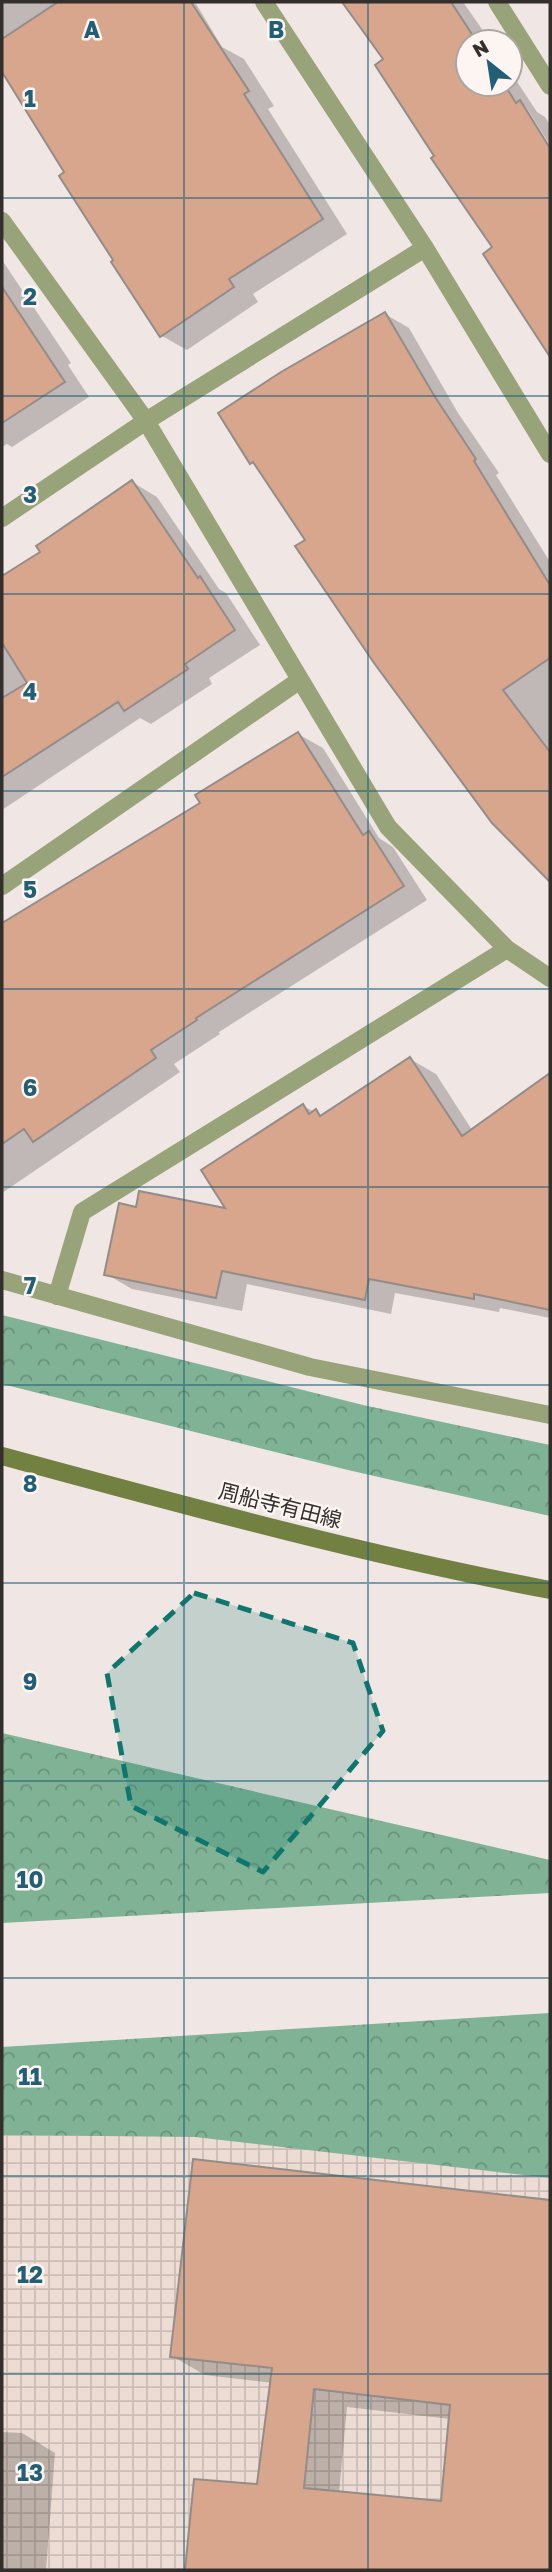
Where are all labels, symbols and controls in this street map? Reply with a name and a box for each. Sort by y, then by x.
text: A [84,15,101,43]
text: B [268,15,284,43]
north arrow [454,28,524,98]
text: N [468,34,492,61]
text: 1 [24,84,36,112]
text: 2 [23,282,37,310]
text: 3 [23,480,37,508]
text: 4 [23,677,37,705]
text: 5 [23,875,37,903]
text: 6 [23,1073,37,1101]
text: 7 [24,1271,36,1299]
text: 8 [23,1469,37,1497]
street label: 周船寺有田線 [216,1477,345,1533]
text: 9 [23,1667,37,1695]
text: 10 [17,1865,43,1893]
text: 11 [18,2062,42,2090]
text: 12 [17,2260,43,2288]
text: 13 [17,2458,43,2486]

